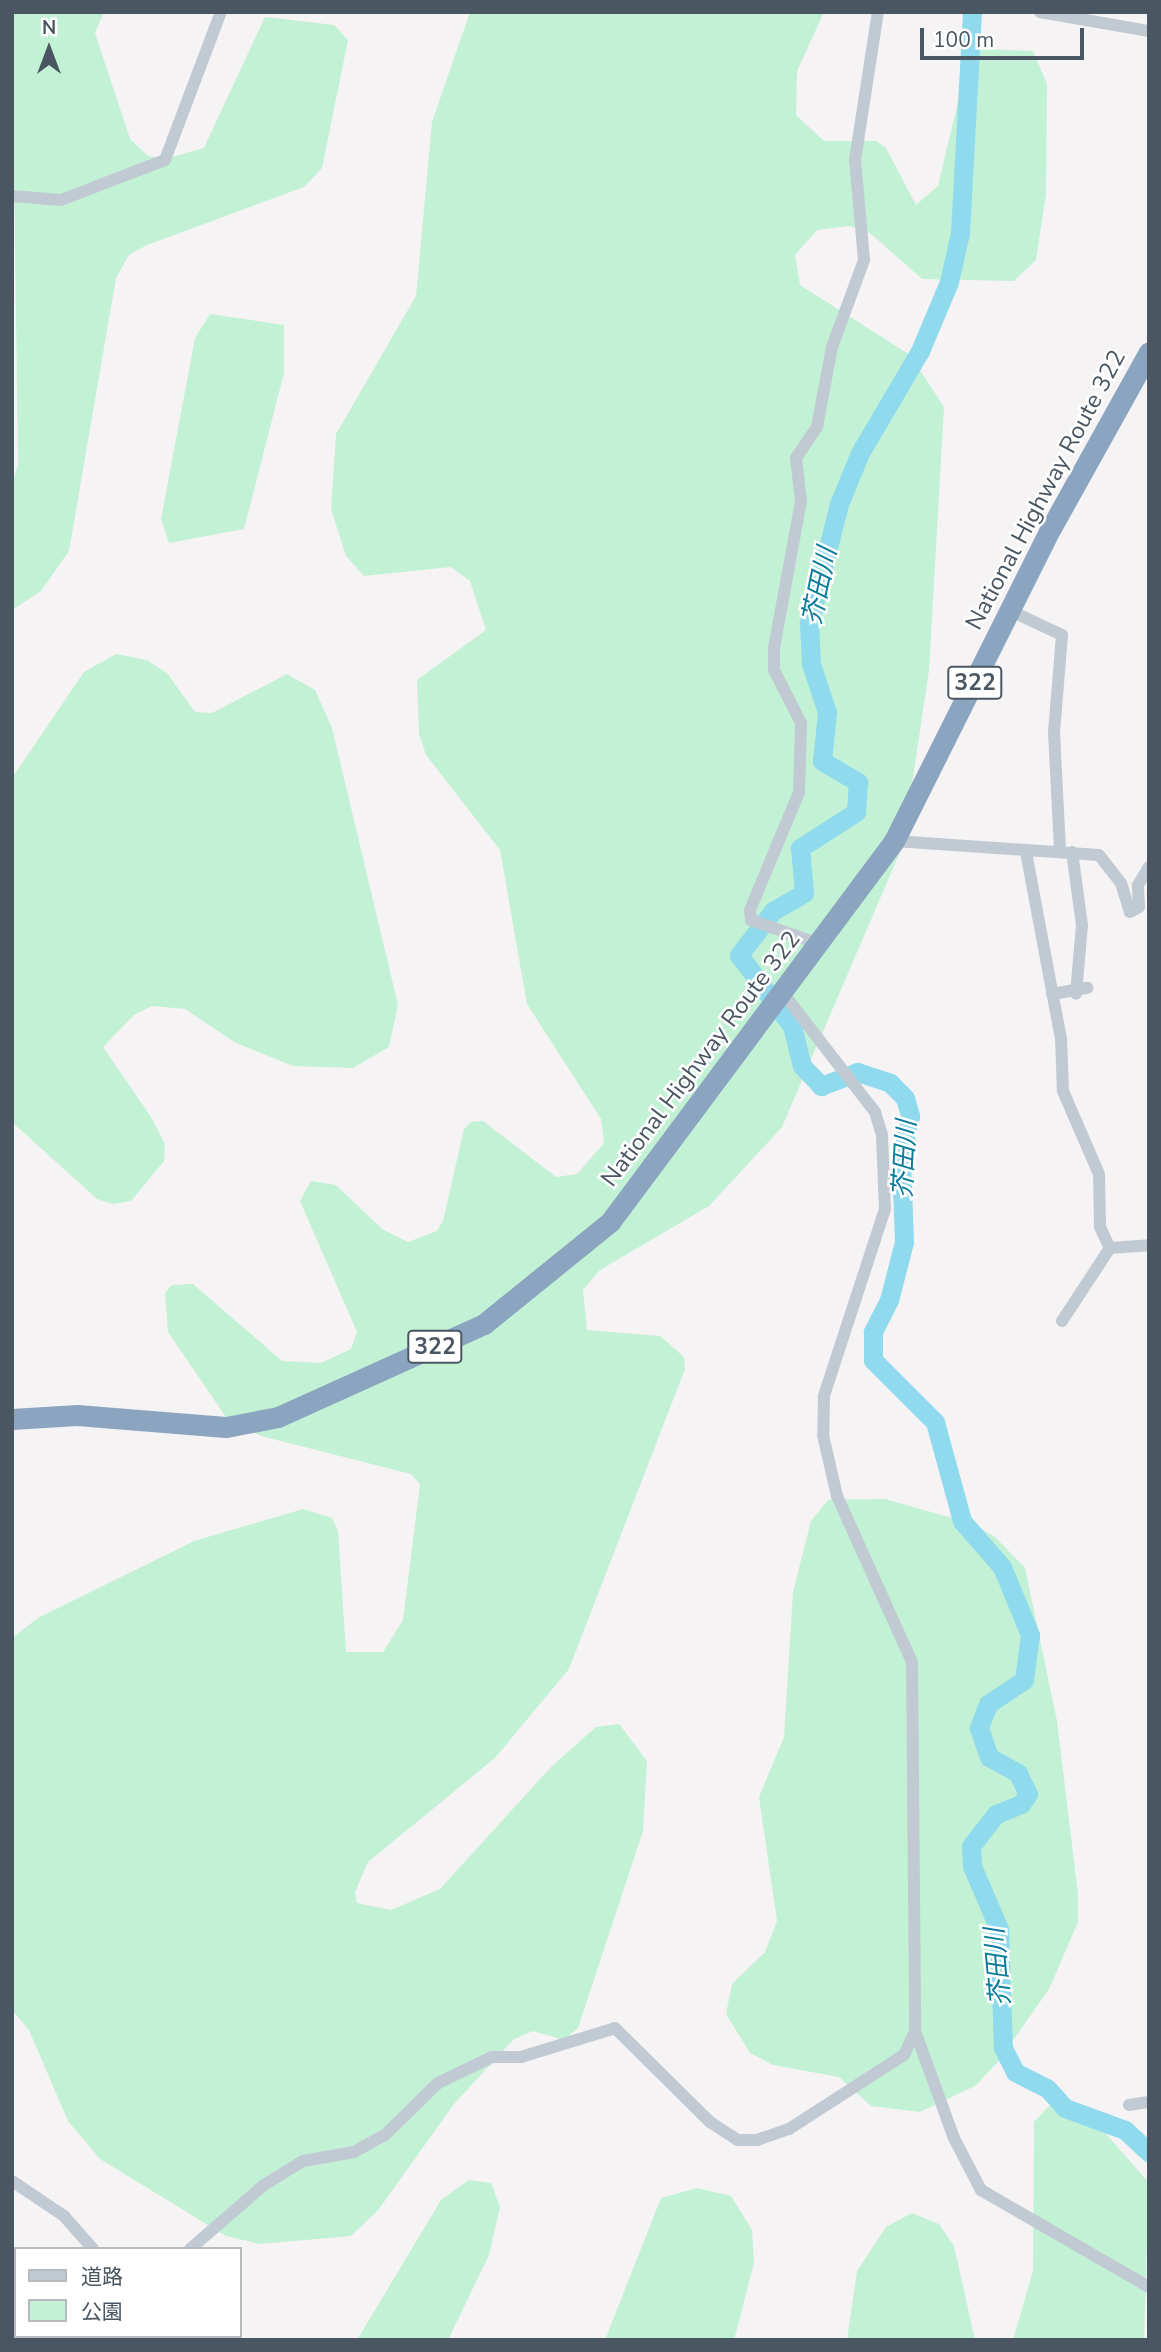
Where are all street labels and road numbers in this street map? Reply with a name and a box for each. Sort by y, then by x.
street label: National Highway Route 322 [960,345,1132,635]
road number: 322 [947,664,1003,702]
street label: National Highway Route 322 [595,925,807,1193]
road number: 322 [407,1328,463,1366]

